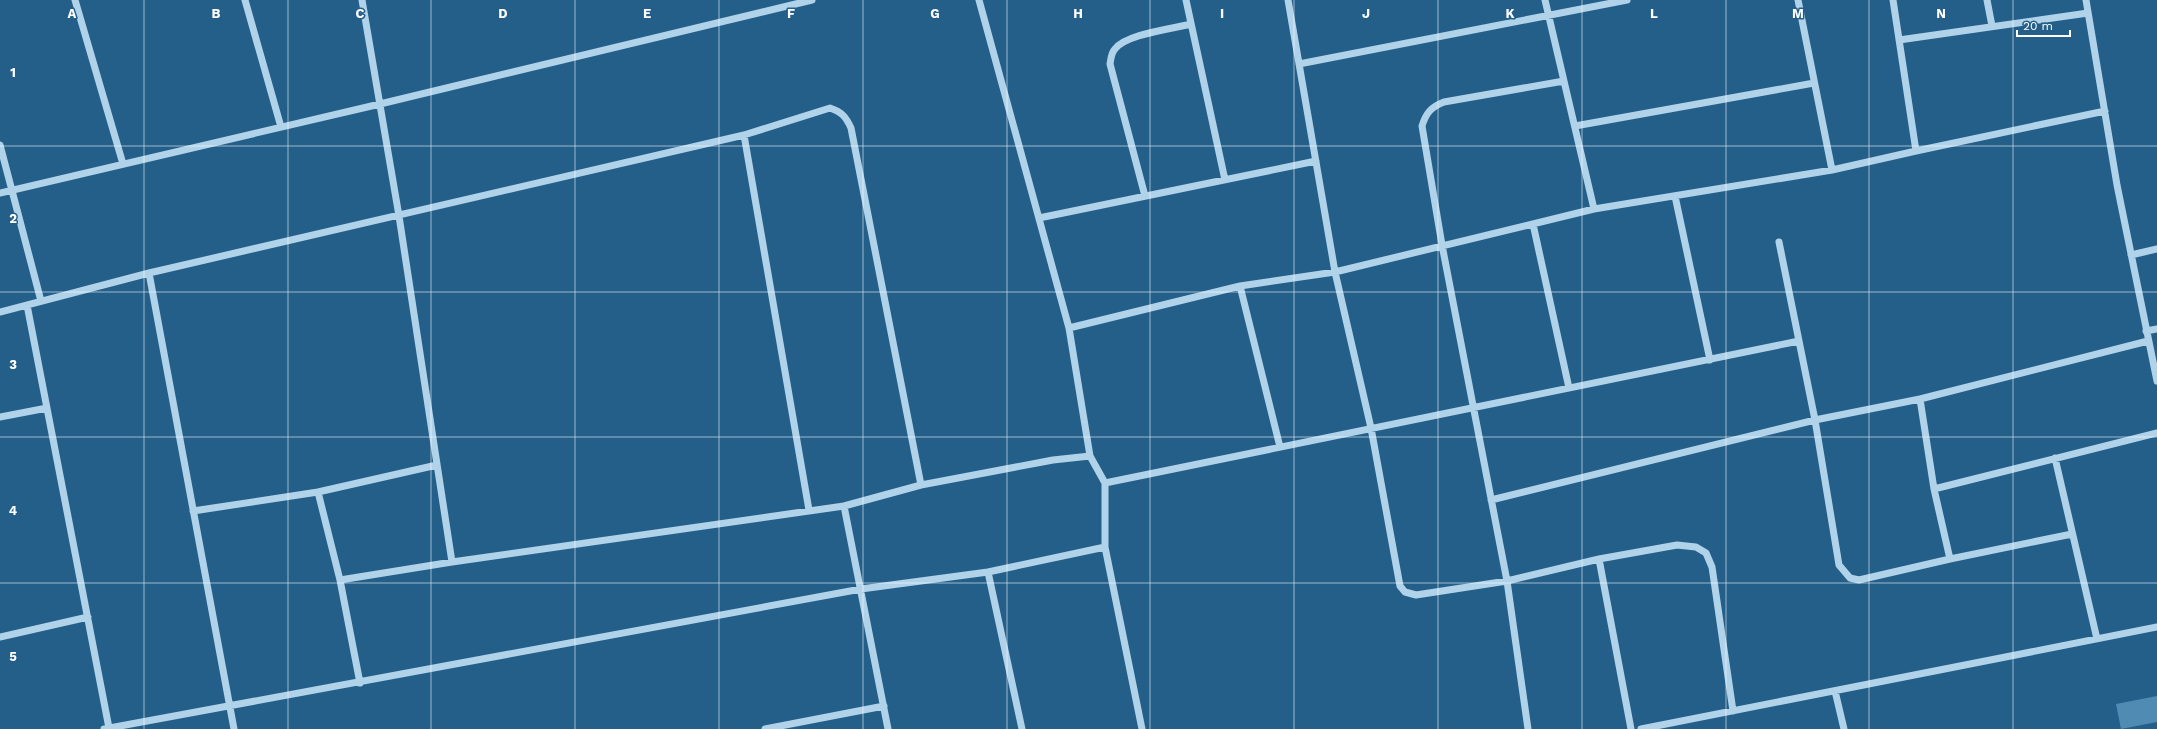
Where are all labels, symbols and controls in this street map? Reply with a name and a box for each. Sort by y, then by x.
text: A [68,6,77,21]
text: B [212,6,221,21]
text: C [356,6,365,21]
text: D [498,6,508,21]
text: E [643,6,651,21]
text: F [787,6,795,21]
text: G [930,6,940,21]
text: H [1073,6,1083,21]
text: I [1220,6,1224,21]
text: J [1362,6,1370,21]
text: K [1505,6,1515,21]
text: L [1650,6,1658,21]
text: M [1792,6,1804,21]
text: N [1936,6,1946,21]
scale bar [2017,12,2070,38]
text: 20 m [2023,19,2053,33]
text: 1 [10,65,16,80]
text: 2 [9,211,17,226]
text: 3 [9,357,17,372]
text: 4 [9,503,18,518]
text: 5 [9,649,17,664]

